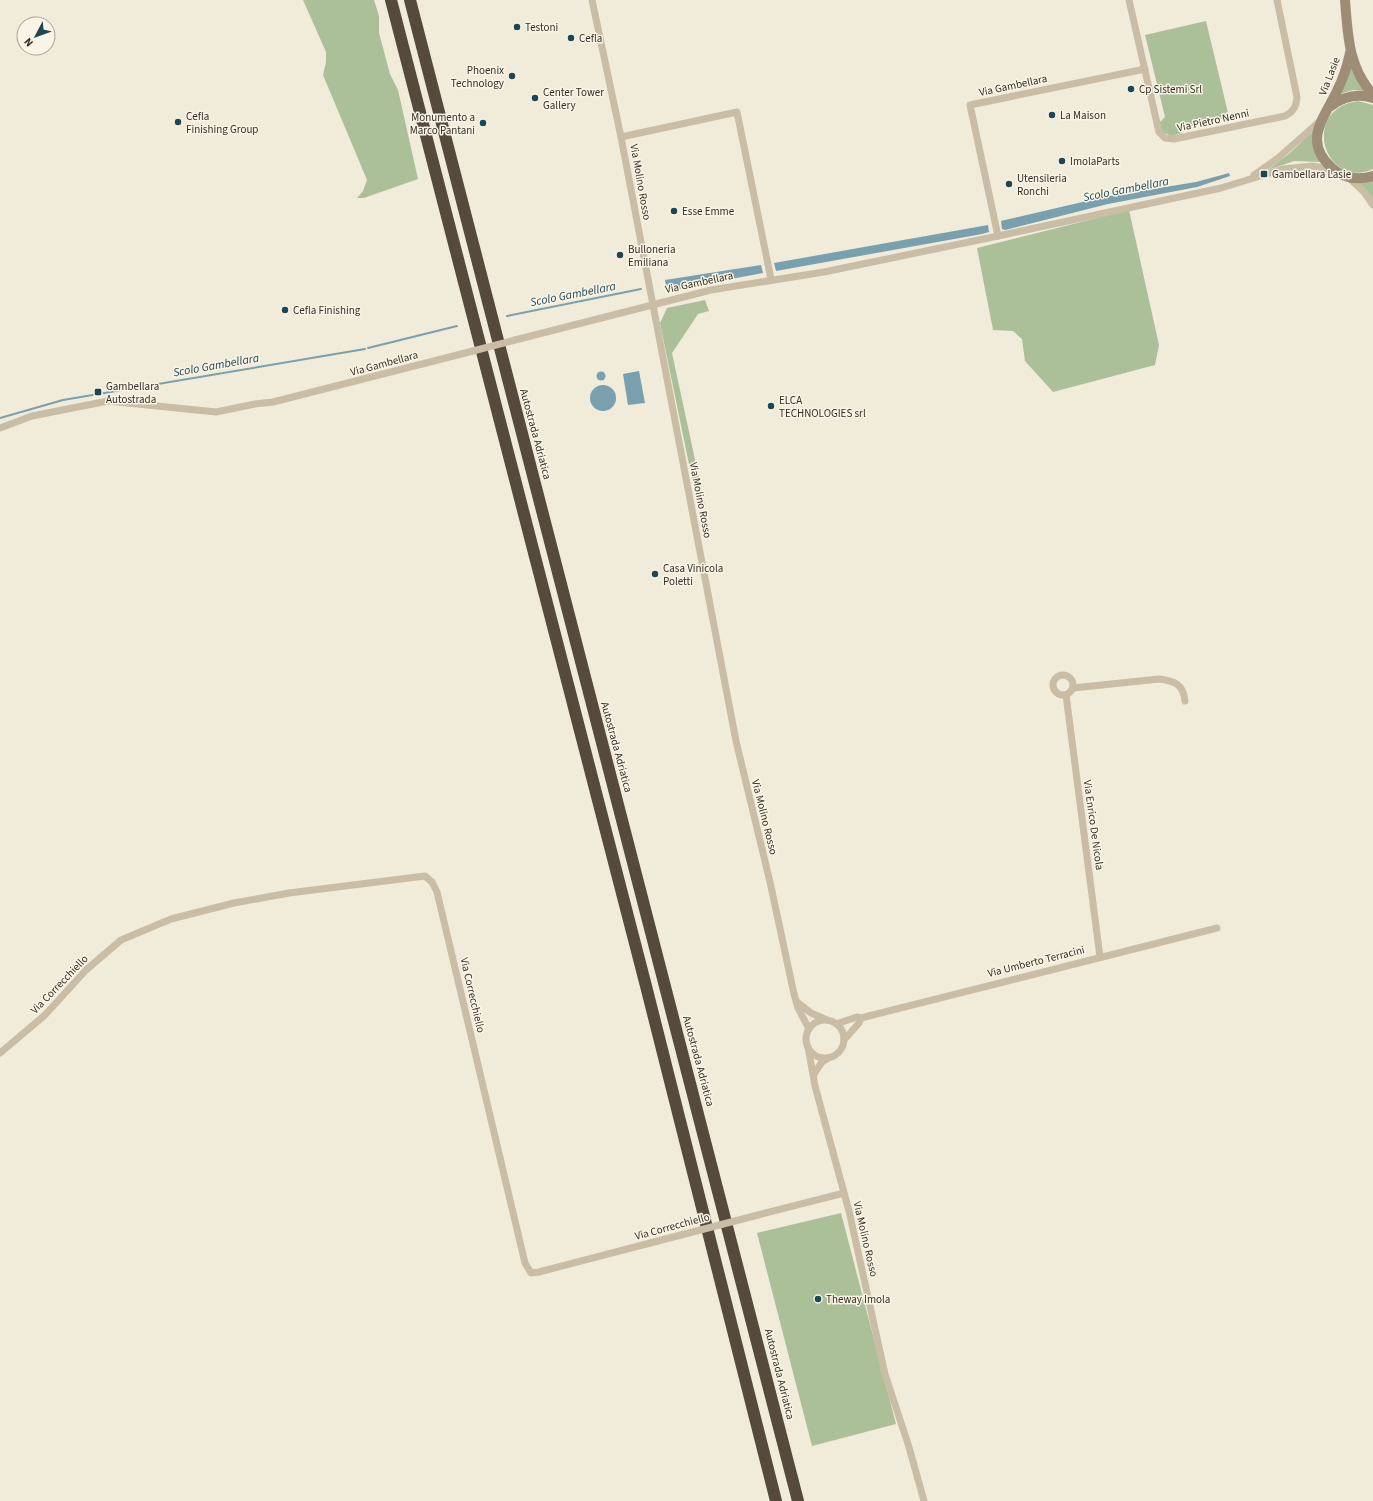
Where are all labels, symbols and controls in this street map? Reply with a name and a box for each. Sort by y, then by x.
north arrow [16,16,56,56]
place label: Testoni [525,20,558,35]
marker: Testoni [512,22,522,32]
place label: Cefla [579,31,602,46]
marker: Cefla [566,33,576,43]
text: N [21,35,37,50]
street label: Via Lasie [1315,54,1344,97]
place label: Phoenix Technology [451,63,504,91]
marker: Phoenix Technology [507,71,517,81]
street label: Via Gambellara [978,71,1049,100]
place label: Cp Sistemi Srl [1139,82,1202,97]
marker: Cp Sistemi Srl [1126,84,1136,94]
place label: Center Tower Gallery [543,85,604,113]
marker: Center Tower Gallery [530,93,540,103]
street label: Via Pietro Nenni [1176,106,1251,135]
place label: La Maison [1060,108,1106,123]
place label: Cefla Finishing Group [186,109,258,137]
place label: Monumento a Marco Pantani [410,110,475,138]
marker: La Maison [1047,110,1057,120]
marker: Cefla Finishing Group [173,117,183,127]
marker: Monumento a Marco Pantani [478,118,488,128]
street label: Via Molino Rosso [626,143,655,221]
place label: ImolaParts [1070,154,1120,169]
marker: ImolaParts [1057,156,1067,166]
place label: Gambellara Lasie [1272,167,1352,182]
marker: Gambellara Lasie [1259,169,1269,179]
place label: Utensileria Ronchi [1017,171,1067,199]
water label: Scolo Gambellara [1082,173,1171,206]
marker: Utensileria Ronchi [1004,179,1014,189]
place label: Esse Emme [682,204,735,219]
marker: Esse Emme [669,206,679,216]
place label: Bulloneria Emiliana [628,242,676,270]
marker: Bulloneria Emiliana [615,250,625,260]
street label: Via Gambellara [664,268,735,297]
water label: Scolo Gambellara [529,278,618,311]
place label: Cefla Finishing [293,303,361,318]
marker: Cefla Finishing [280,305,290,315]
street label: Via Gambellara [349,347,420,380]
water label: Scolo Gambellara [172,349,261,381]
place label: Gambellara Autostrada [106,379,159,407]
marker: Gambellara Autostrada [93,387,103,397]
street label: Autostrada Adriatica [516,387,555,481]
place label: ELCA TECHNOLOGIES srl [779,393,866,421]
marker: ELCA TECHNOLOGIES srl [766,401,776,411]
street label: Via Molino Rosso [686,461,715,539]
place label: Casa Vinicola Poletti [663,561,723,589]
marker: Casa Vinicola Poletti [650,569,660,579]
street label: Autostrada Adriatica [597,700,636,794]
street label: Via Molino Rosso [748,778,781,856]
street label: Via Enrico De Nicola [1080,779,1107,871]
street label: Via Umberto Terracini [986,942,1086,981]
street label: Via Correcchiello [27,951,91,1017]
street label: Via Correcchiello [457,956,488,1034]
street label: Autostrada Adriatica [679,1014,718,1108]
street label: Via Molino Rosso [850,1200,881,1278]
street label: Via Correcchiello [633,1209,711,1244]
place label: Theway Imola [826,1292,890,1307]
marker: Theway Imola [813,1294,823,1304]
street label: Autostrada Adriatica [761,1327,798,1421]

